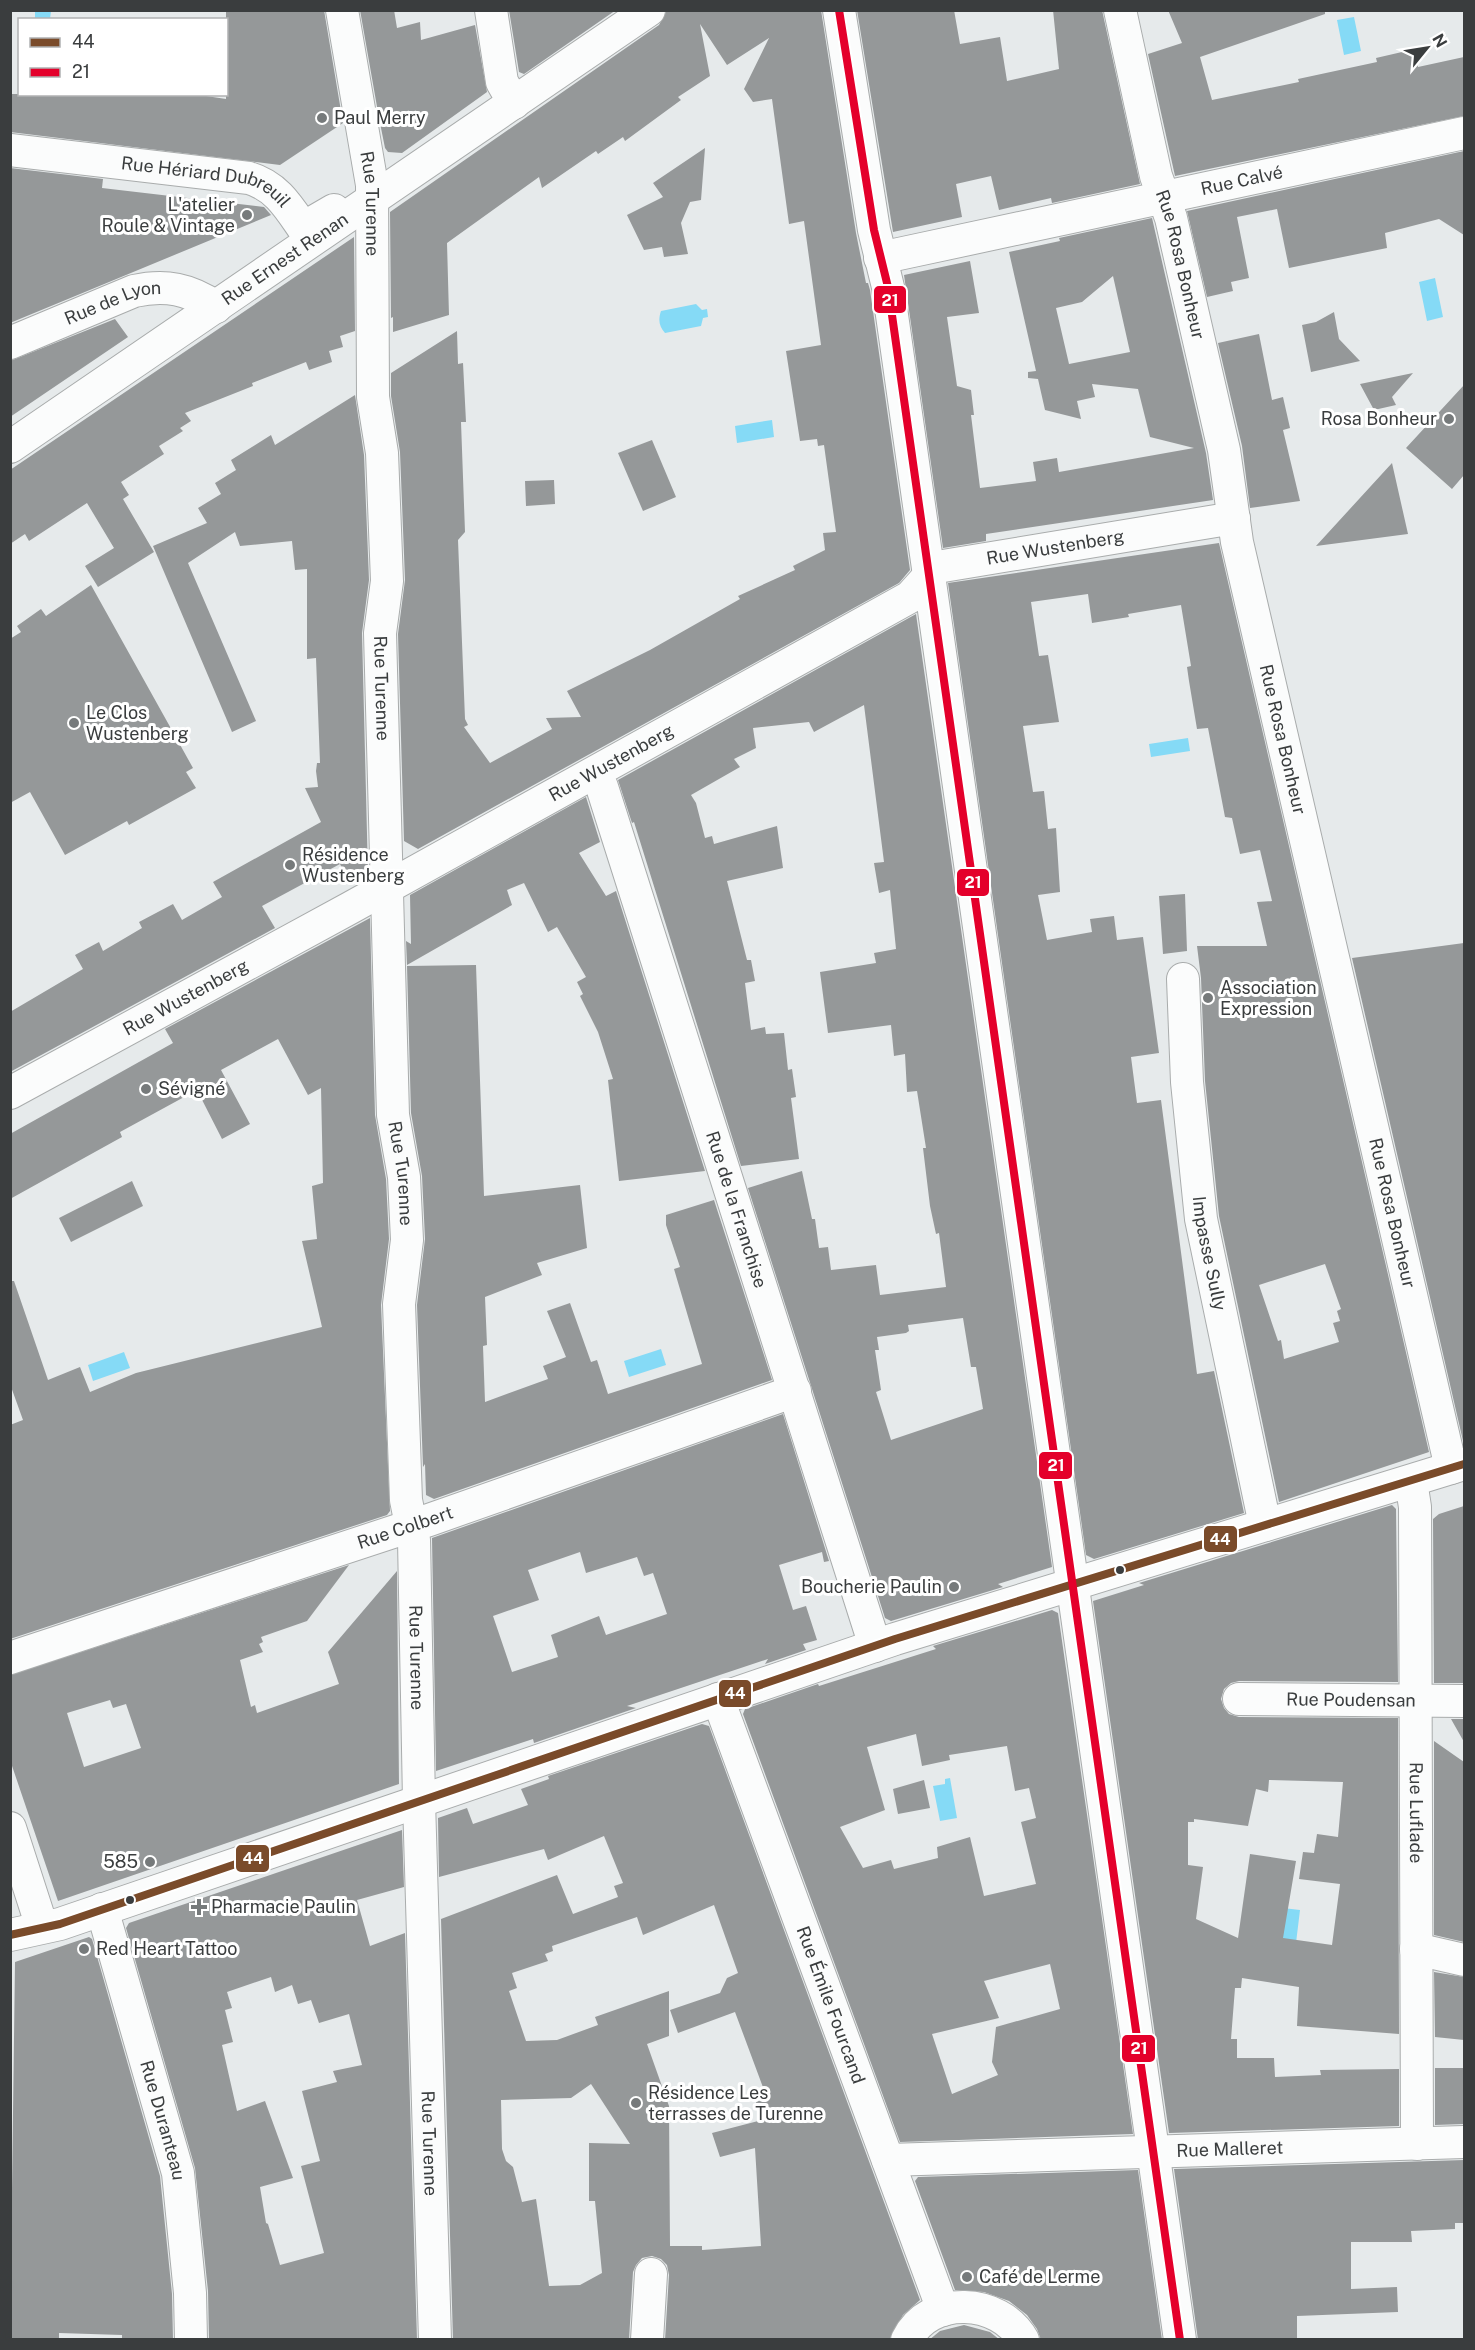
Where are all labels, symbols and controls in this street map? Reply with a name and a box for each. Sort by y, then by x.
legend [18,18,228,96]
north arrow [1397,18,1457,78]
text: 44 [72,31,95,52]
text: N [1428,31,1451,51]
text: 21 [72,61,90,82]
place label: Paul Merry [334,107,426,128]
marker: Paul Merry [315,111,329,125]
street label: Rue Turenne [356,149,383,256]
street label: Rue Hériard Dubreuil [120,152,295,211]
street label: Rue Calvé [1199,161,1285,199]
street label: Rue Rosa Bonheur [1152,187,1209,341]
place label: L'atelier Roule & Vintage [102,194,235,236]
street label: Rue Ernest Renan [217,208,352,309]
marker: L'atelier Roule & Vintage [240,208,254,222]
street label: Rue de Lyon [61,277,162,329]
line badge: 21 [873,285,907,314]
text: 21 [881,291,899,310]
place label: Rosa Bonheur [1321,408,1437,429]
marker: Rosa Bonheur [1442,412,1456,426]
street label: Rue Wustenberg [985,525,1126,569]
street label: Rue Turenne [370,635,394,741]
street label: Rue Rosa Bonheur [1256,662,1311,816]
place label: Le Clos Wustenberg [86,702,189,744]
marker: Le Clos Wustenberg [67,716,81,730]
street label: Rue Wustenberg [545,719,677,805]
place label: Résidence Wustenberg [302,844,405,886]
marker: Résidence Wustenberg [283,858,297,872]
line badge: 21 [956,868,990,897]
text: 21 [964,873,982,892]
street label: Rue Wustenberg [119,954,252,1039]
place label: Association Expression [1220,977,1317,1019]
marker: Association Expression [1201,991,1215,1005]
place label: Sévigné [158,1078,225,1099]
marker: Sévigné [139,1082,153,1096]
street label: Rue Turenne [384,1119,417,1226]
street label: Rue de la Franchise [702,1128,771,1290]
street label: Rue Rosa Bonheur [1365,1136,1420,1290]
street label: Impasse Sully [1189,1195,1231,1313]
line badge: 21 [1038,1451,1073,1480]
text: 21 [1047,1456,1065,1475]
street label: Rue Colbert [354,1501,456,1553]
line badge: 44 [1203,1525,1238,1553]
text: 44 [1210,1530,1231,1549]
unlabelled marker [1114,1564,1126,1576]
place label: Boucherie Paulin [801,1576,942,1597]
marker: Boucherie Paulin [947,1580,961,1594]
street label: Rue Turenne [405,1605,428,1710]
line badge: 44 [718,1679,752,1708]
text: 44 [725,1684,746,1703]
street label: Rue Poudensan [1286,1688,1416,1711]
street label: Rue Luflade [1406,1762,1427,1863]
line badge: 44 [235,1844,270,1873]
text: 44 [243,1849,264,1868]
place label: 585 [103,1851,138,1872]
marker: 585 [143,1855,157,1869]
unlabelled marker [124,1894,136,1906]
place label: Pharmacie Paulin [211,1896,356,1917]
marker: Pharmacie Paulin [192,1900,206,1914]
street label: Rue Émile Fourcand [793,1923,870,2086]
place label: Red Heart Tattoo [96,1938,237,1959]
marker: Red Heart Tattoo [77,1942,91,1956]
line badge: 21 [1121,2034,1156,2063]
text: 21 [1130,2039,1148,2058]
street label: Rue Duranteau [136,2058,190,2181]
place label: Résidence Les terrasses de Turenne [648,2082,824,2124]
street label: Rue Turenne [418,2090,442,2196]
marker: Résidence Les terrasses de Turenne [629,2096,643,2110]
street label: Rue Malleret [1176,2137,1284,2161]
place label: Café de Lerme [979,2266,1100,2287]
marker: Café de Lerme [960,2270,974,2284]

